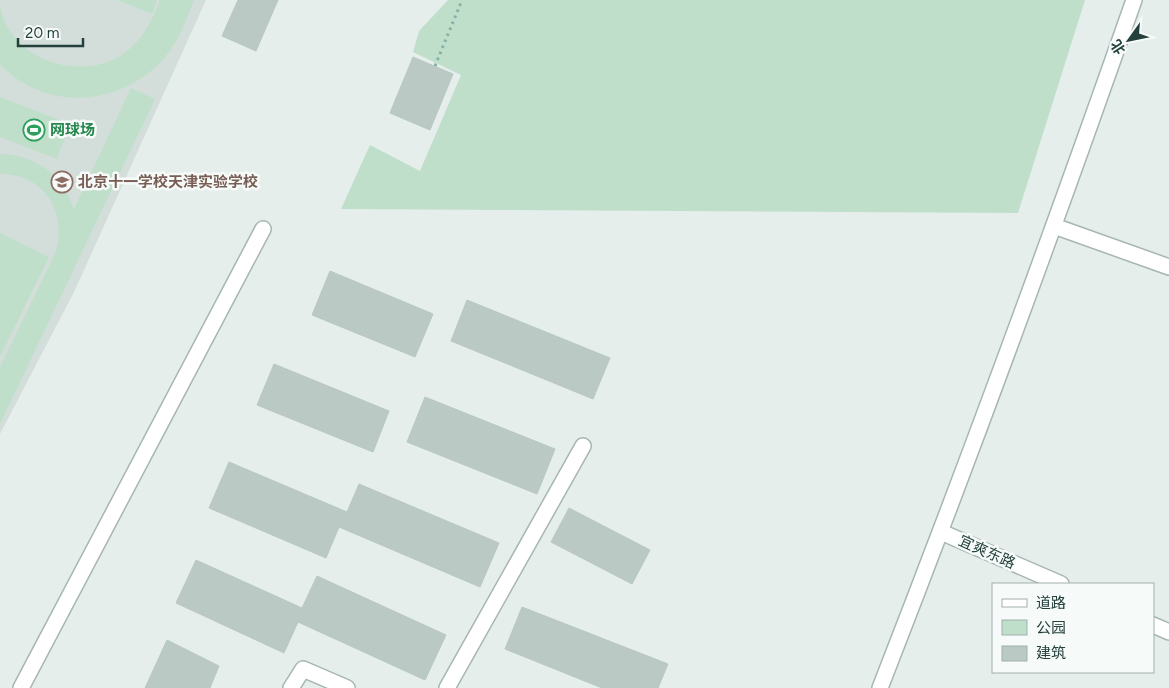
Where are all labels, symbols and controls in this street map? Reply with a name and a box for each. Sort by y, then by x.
scale bar [18,15,82,47]
north arrow [1104,15,1154,65]
text: 20 m [25,24,59,42]
text: 北 [1108,36,1129,57]
sports icon: 网球场 [22,118,46,142]
place label: 网球场 [50,121,95,139]
school or university icon: 北京十一学校天津实验学校 [50,170,74,194]
place label: 北京十一学校天津实验学校 [78,173,258,191]
street label: 宜爽东路 [956,532,1018,572]
legend [992,583,1154,673]
text: 道路 [1036,594,1066,612]
text: 公园 [1036,619,1066,637]
text: 建筑 [1036,644,1066,662]

